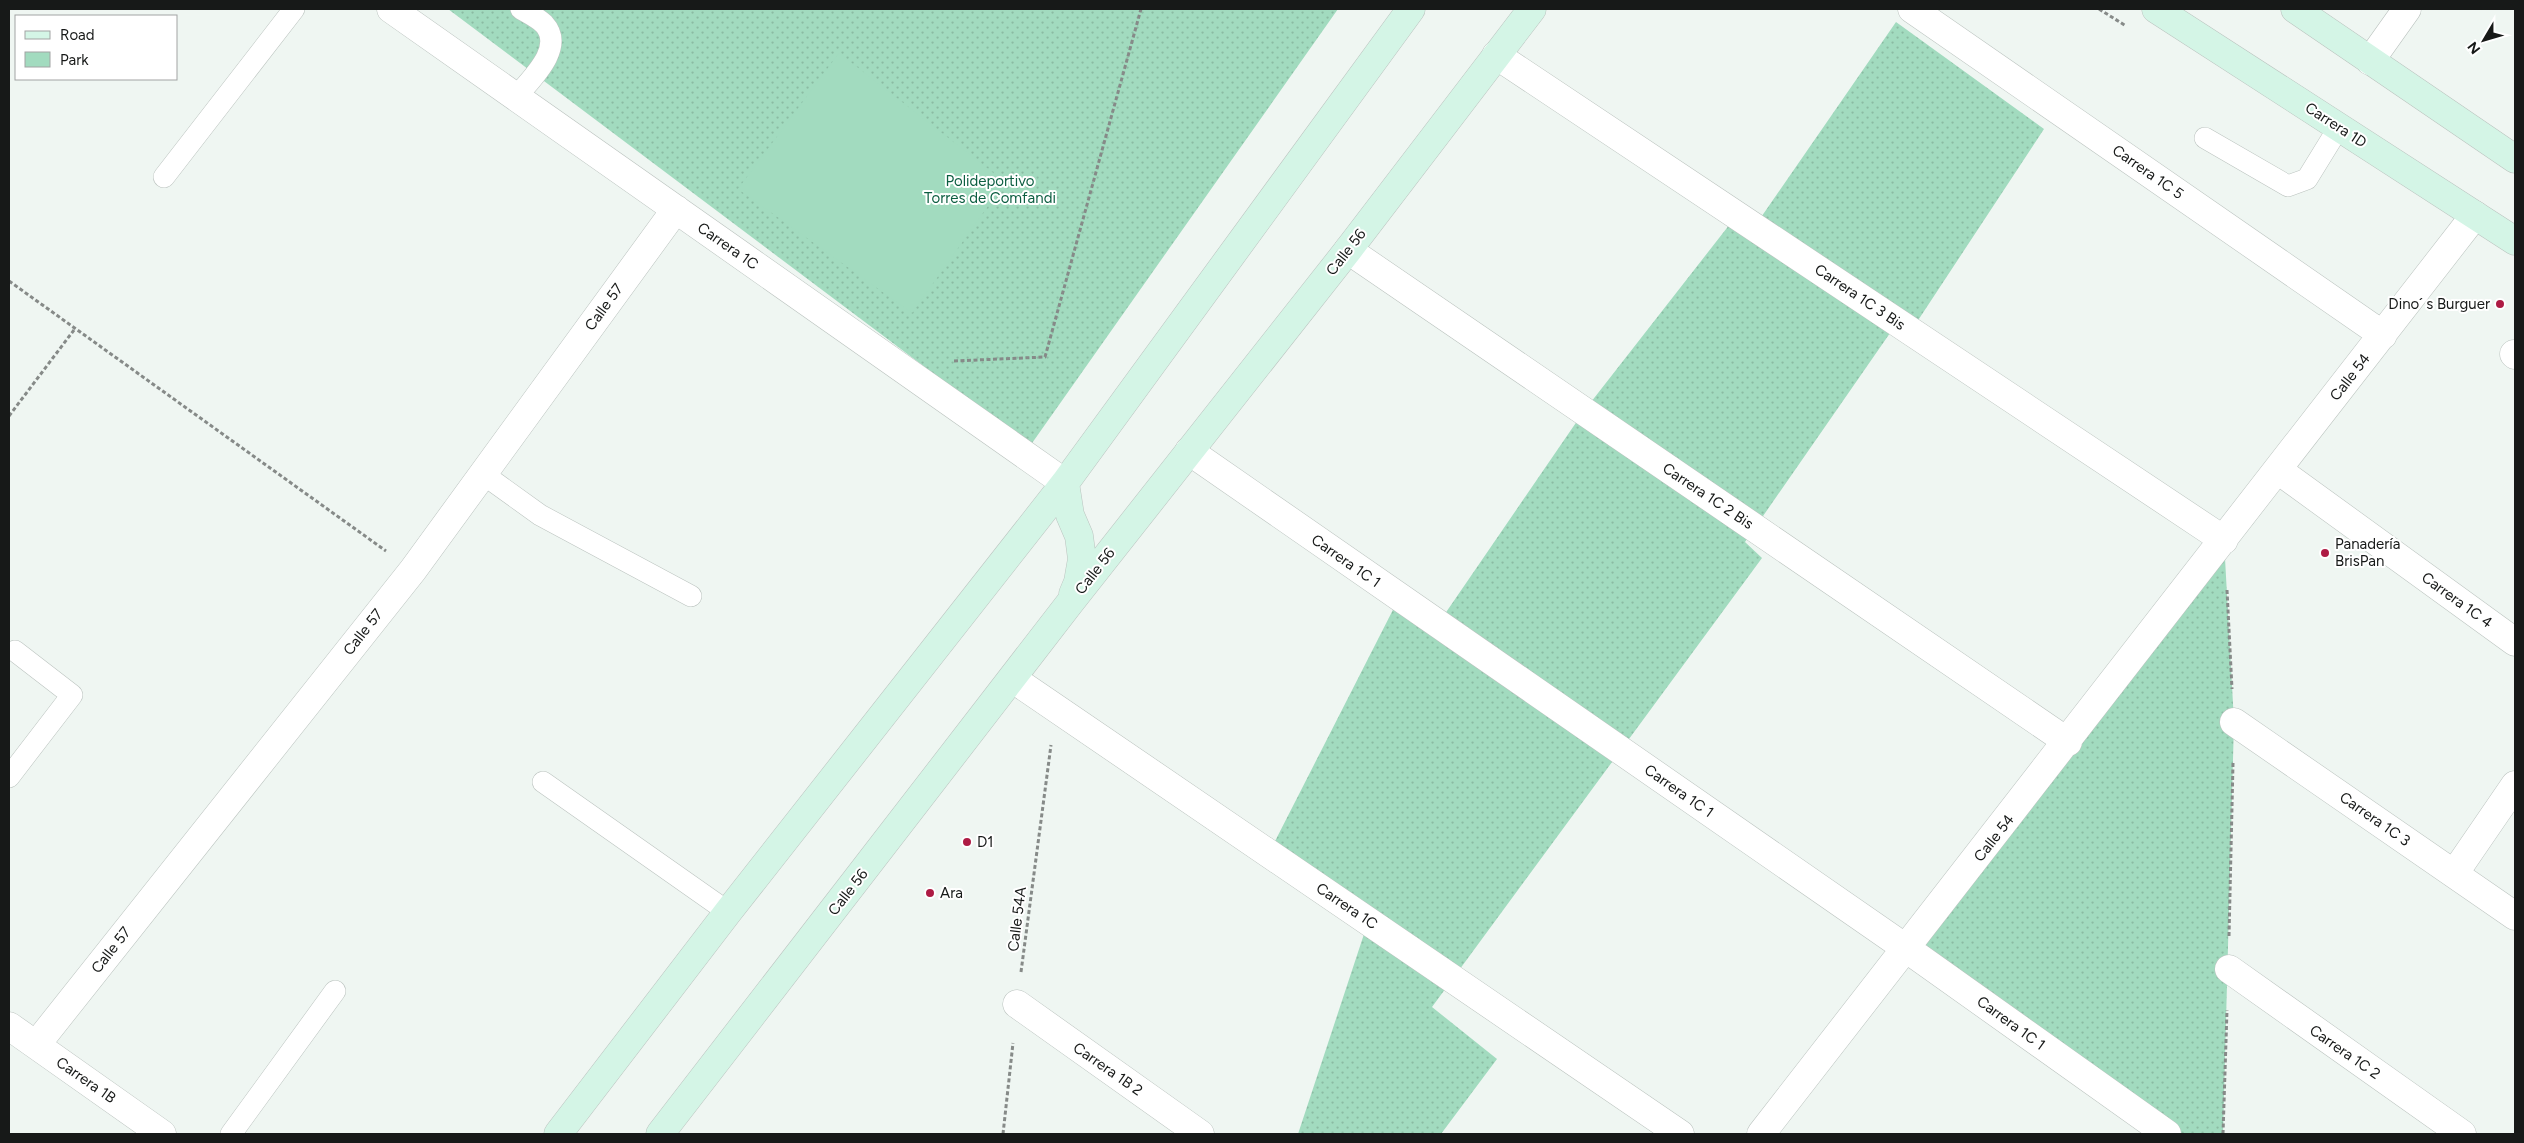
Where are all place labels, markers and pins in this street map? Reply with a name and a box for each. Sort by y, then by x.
place label: Dino´ s Burguer [2388,295,2490,313]
marker: Dino´ s Burguer [2494,298,2506,310]
place label: Panadería BrisPan [2335,535,2400,570]
marker: Panadería BrisPan [2319,547,2331,559]
place label: D1 [977,833,994,851]
marker: D1 [961,836,973,848]
place label: Ara [940,884,963,902]
marker: Ara [924,887,936,899]

